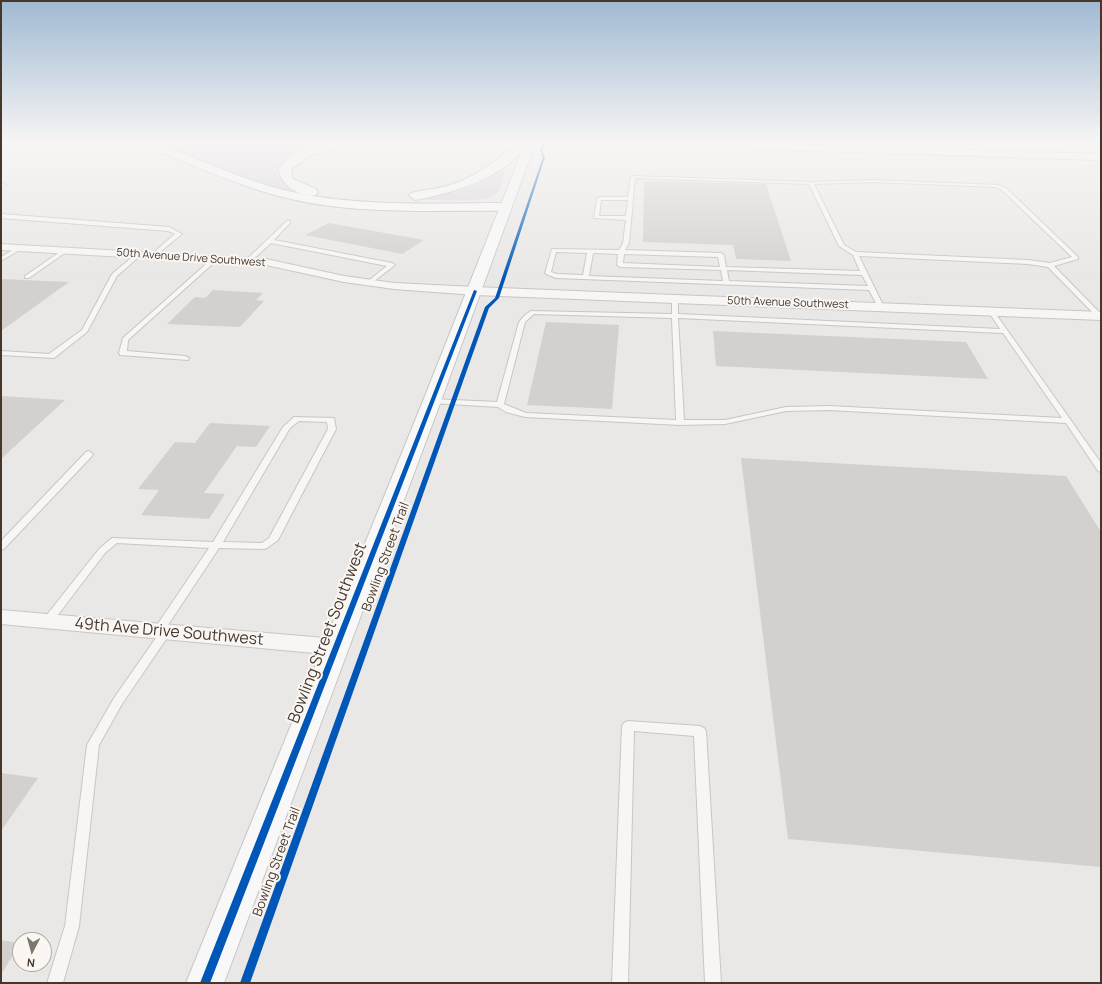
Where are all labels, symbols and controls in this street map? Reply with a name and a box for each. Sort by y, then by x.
street label: 50th Avenue Drive Southwest [116,246,266,270]
street label: 50th Avenue Southwest [727,294,849,312]
street label: Bowling Street Trail [359,500,413,614]
street label: Bowling Street Southwest [285,540,371,726]
street label: 49th Ave Drive Southwest [74,614,264,650]
street label: Bowling Street Trail [250,805,304,919]
north arrow [12,932,52,972]
text: N [26,956,36,971]

